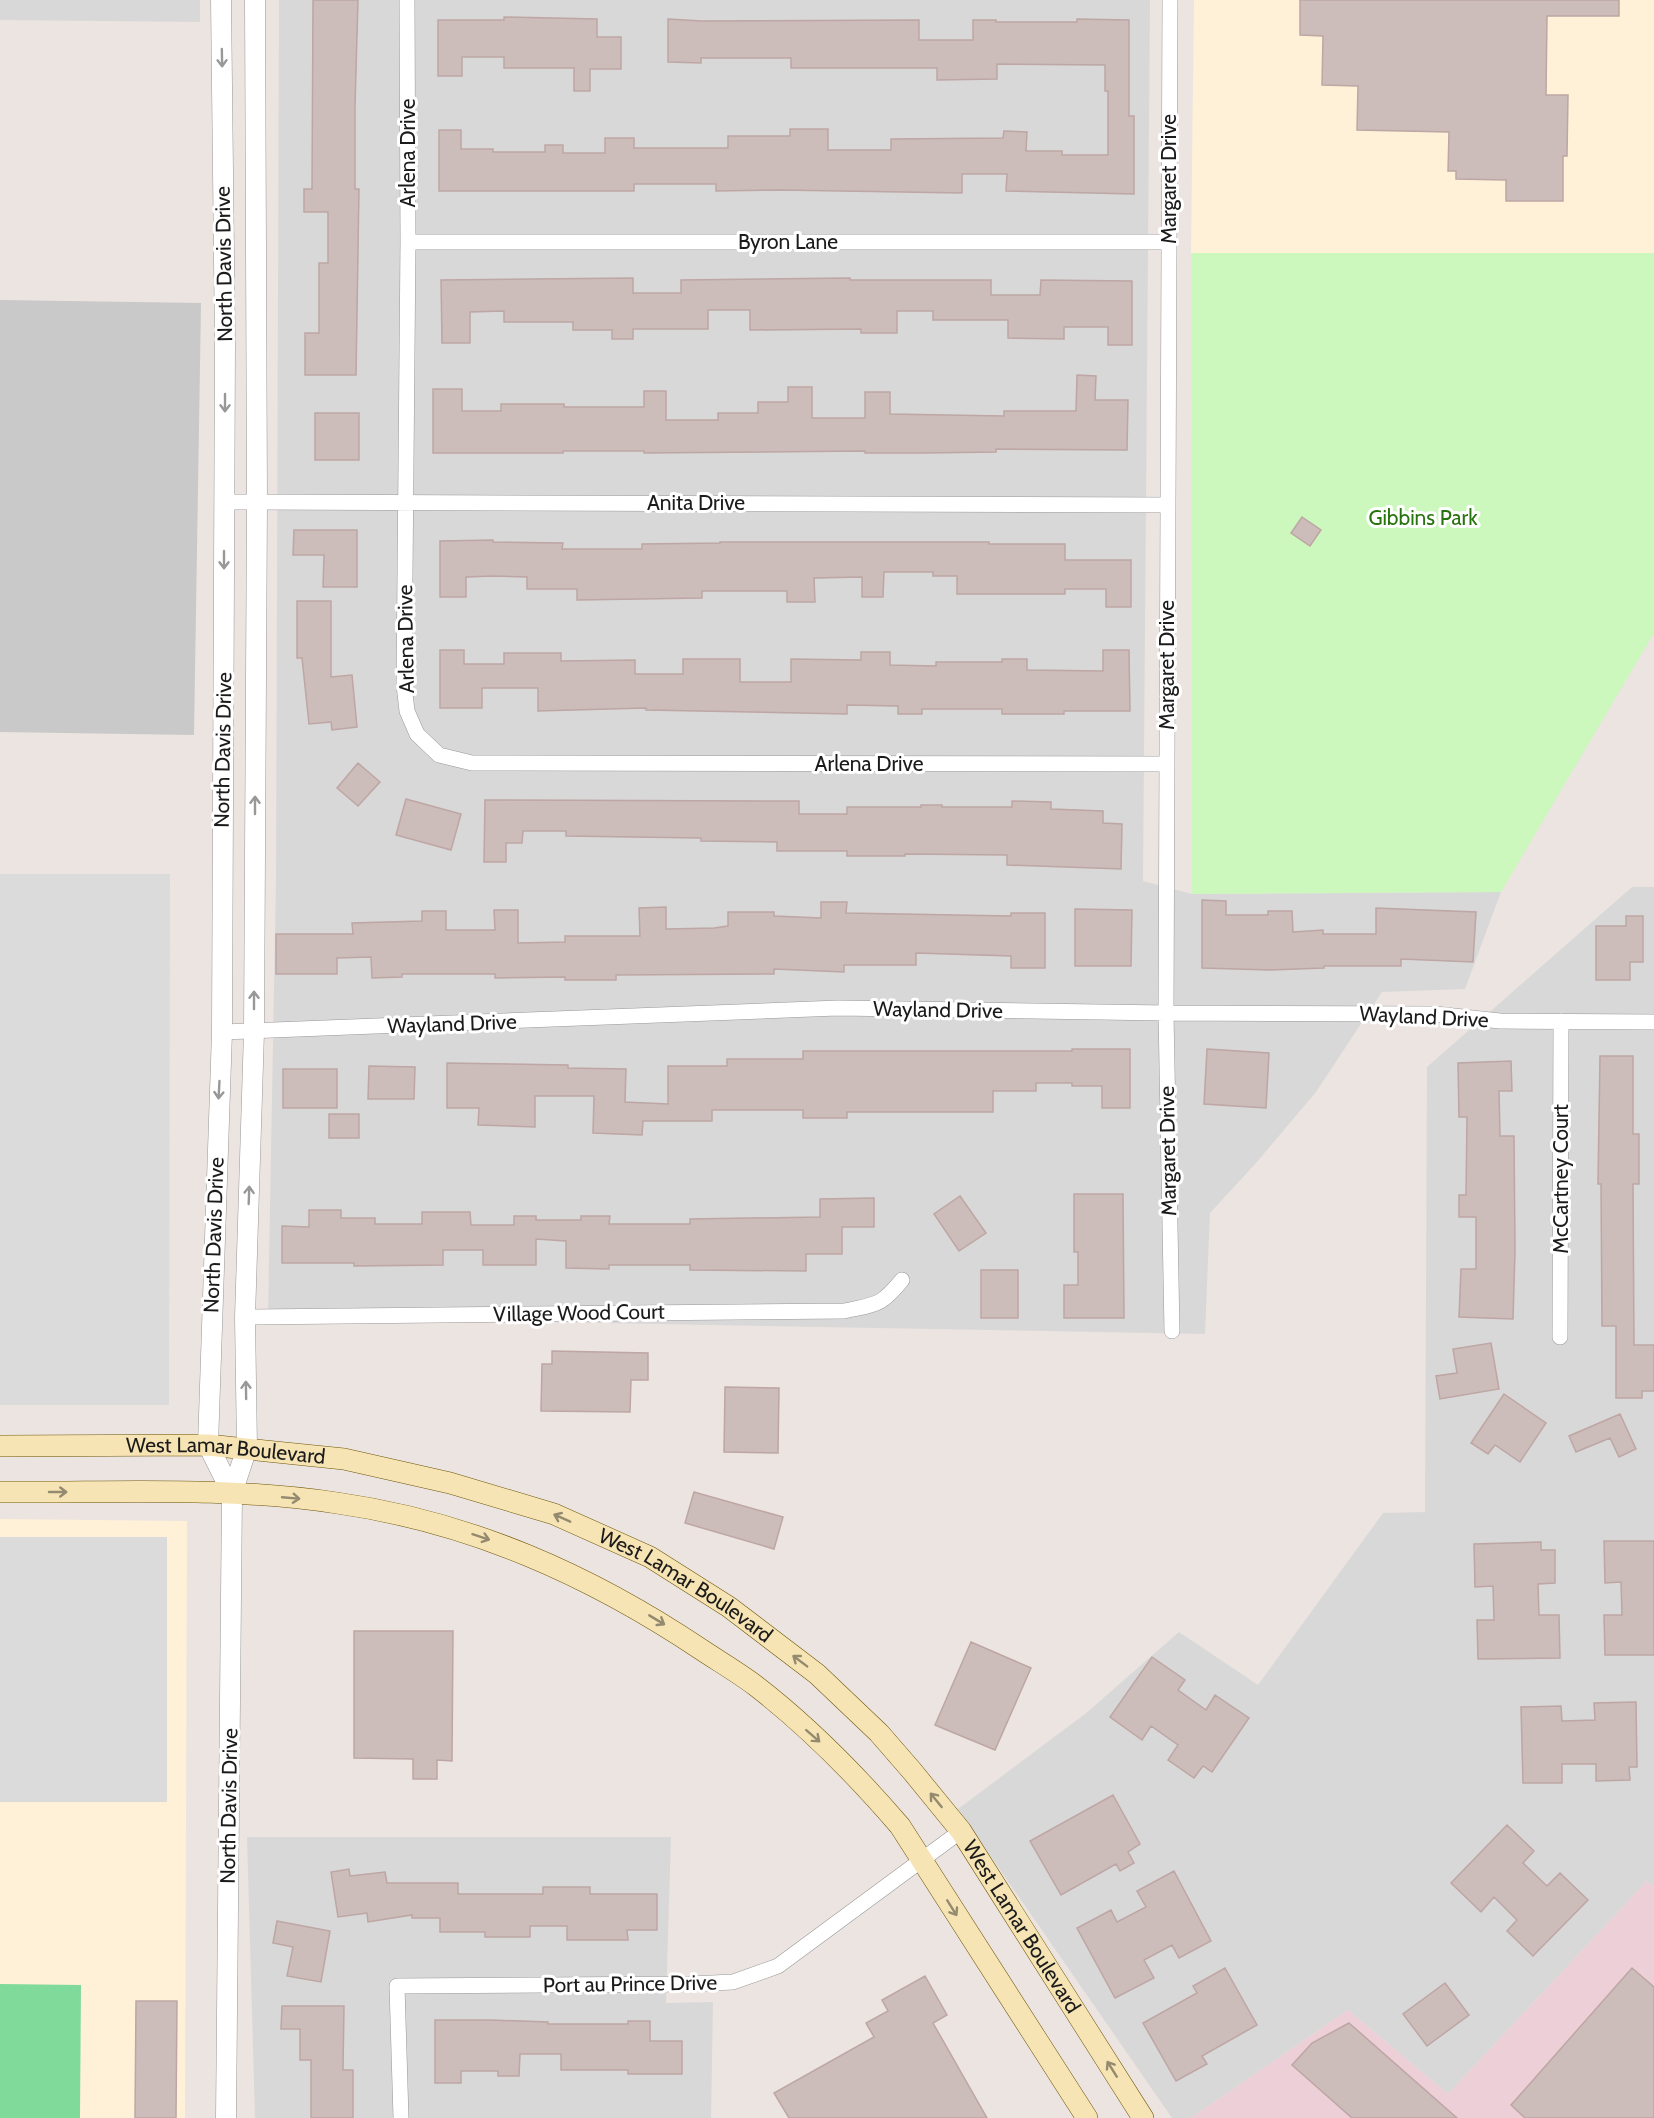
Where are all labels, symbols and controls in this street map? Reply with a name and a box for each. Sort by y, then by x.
one-way arrow [216,48,228,68]
street label: Arlena Drive [395,98,420,207]
street label: Margaret Drive [1156,114,1181,244]
street label: North Davis Drive [210,186,237,342]
street label: Byron Lane [738,229,838,254]
one-way arrow [219,392,231,412]
street label: Anita Drive [647,490,745,515]
park label: Gibbins Park [1368,505,1478,530]
one-way arrow [218,550,230,570]
street label: Arlena Drive [392,584,419,694]
street label: Margaret Drive [1154,600,1179,730]
street label: North Davis Drive [209,672,236,828]
street label: Arlena Drive [815,751,924,776]
one-way arrow [249,795,261,815]
one-way arrow [248,990,260,1010]
street label: Wayland Drive [873,996,1003,1023]
street label: Wayland Drive [1359,1001,1490,1032]
street label: Wayland Drive [387,1009,517,1038]
one-way arrow [213,1080,225,1100]
street label: Margaret Drive [1154,1086,1181,1216]
street label: McCartney Court [1548,1104,1573,1254]
street label: North Davis Drive [198,1156,229,1313]
one-way arrow [243,1185,254,1205]
street label: Village Wood Court [493,1299,665,1326]
one-way arrow [240,1380,252,1400]
street label: West Lamar Boulevard [126,1432,327,1469]
one-way arrow [48,1486,68,1498]
one-way arrow [280,1493,300,1504]
one-way arrow [554,1512,572,1523]
street label: West Lamar Boulevard [595,1523,778,1648]
one-way arrow [471,1532,490,1543]
one-way arrow [648,1615,665,1627]
one-way arrow [793,1655,809,1667]
street label: North Davis Drive [215,1728,242,1884]
one-way arrow [805,1729,820,1743]
one-way arrow [930,1792,943,1808]
street label: West Lamar Boulevard [958,1835,1086,2018]
one-way arrow [947,1899,959,1916]
street label: Port au Prince Drive [543,1969,718,1998]
one-way arrow [1106,2061,1118,2077]

